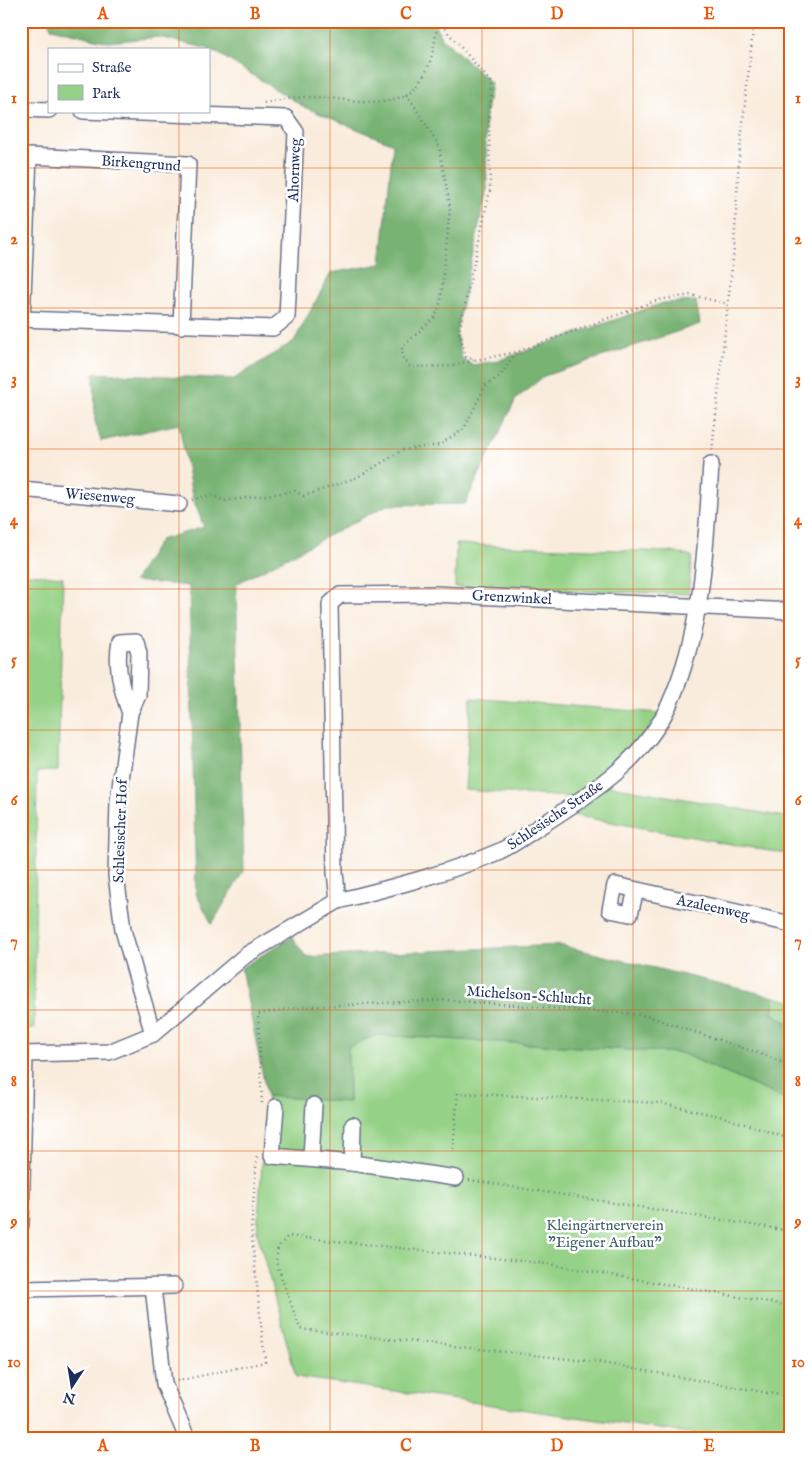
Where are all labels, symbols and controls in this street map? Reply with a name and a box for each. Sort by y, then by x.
text: A [97,5,110,25]
text: B [250,5,261,25]
text: C [400,5,412,25]
text: D [551,5,564,25]
text: E [703,5,715,25]
legend [48,48,210,112]
text: Straße [92,58,132,77]
text: Park [92,84,122,103]
text: 1 [11,89,17,109]
text: 1 [795,89,801,109]
street label: Ahornweg [284,137,305,203]
street label: Birkengrund [101,151,182,176]
text: 2 [10,230,18,250]
text: 2 [794,230,802,250]
text: 3 [11,370,17,390]
text: 3 [795,370,801,390]
street label: Wiesenweg [64,484,136,509]
text: 4 [10,511,19,531]
text: 4 [794,511,803,531]
street label: Grenzwinkel [472,586,553,609]
text: 5 [11,651,17,671]
text: 5 [795,651,801,671]
street label: Schlesischer Hof [109,776,132,883]
street label: Schlesische Straße [504,776,607,854]
text: 6 [11,791,19,811]
text: 6 [795,791,803,811]
street label: Azaleenweg [674,890,752,925]
text: 7 [10,932,18,952]
text: 7 [794,932,802,952]
street label: Michelson-Schlucht [466,982,592,1009]
text: 8 [11,1072,17,1092]
text: 8 [795,1072,801,1092]
text: 9 [10,1213,18,1233]
text: 9 [794,1213,802,1233]
park label: Kleingärtnerverein "Eigener Aufbau" [546,1216,664,1252]
text: 10 [7,1353,21,1373]
text: 10 [791,1353,805,1373]
north arrow [48,1362,98,1412]
text: N [62,1388,78,1408]
text: A [97,1437,110,1457]
text: B [250,1437,261,1457]
text: C [400,1437,412,1457]
text: D [551,1437,564,1457]
text: E [703,1437,715,1457]

